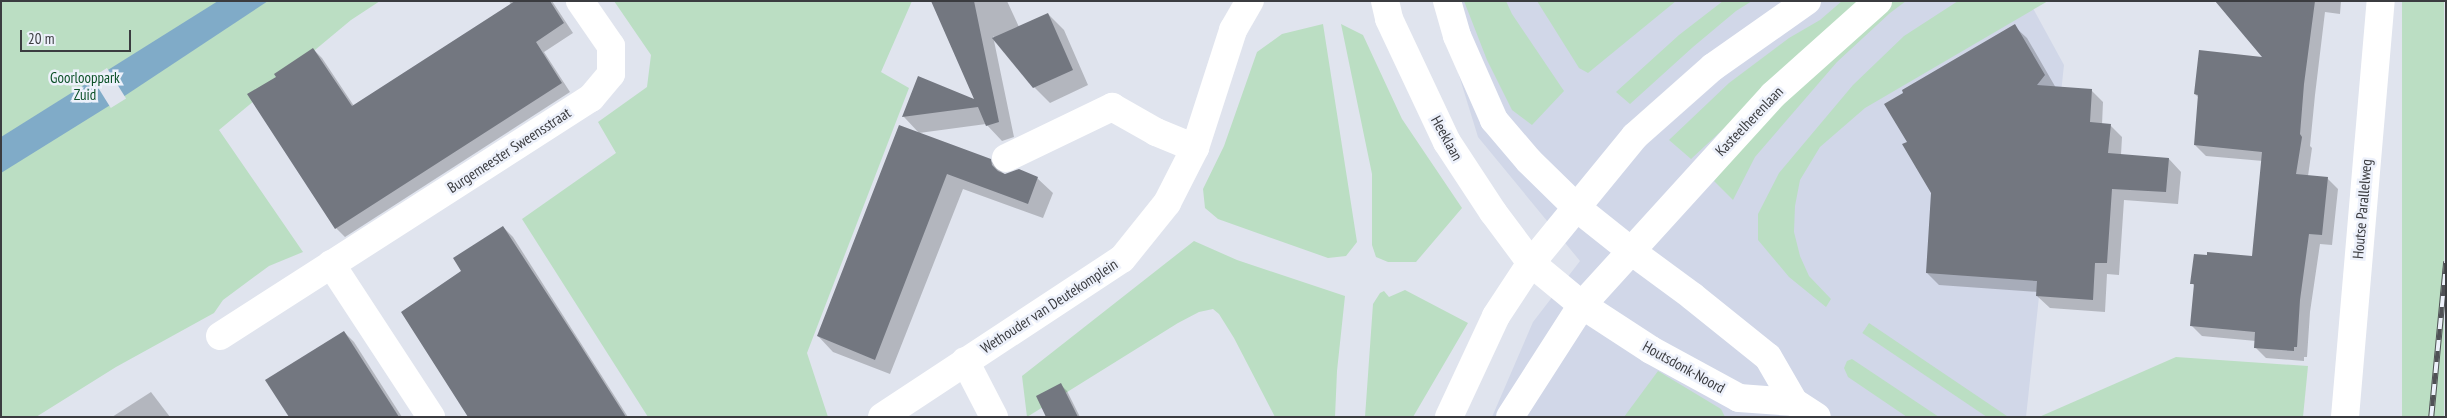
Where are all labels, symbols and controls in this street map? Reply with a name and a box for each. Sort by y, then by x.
scale bar [22,20,134,52]
text: 20 m [28,29,54,48]
park label: Goorlooppark Zuid [50,68,120,103]
street label: Kasteelherenlaan [1711,82,1787,160]
street label: Burgemeester Sweensstraat [444,103,574,197]
street label: Heeklaan [1427,113,1467,163]
street label: Houtse Parallelweg [2349,158,2375,260]
street label: Wethouder van Deutekomplein [977,255,1121,357]
street label: Houtsdonk-Noord [1640,337,1728,397]

